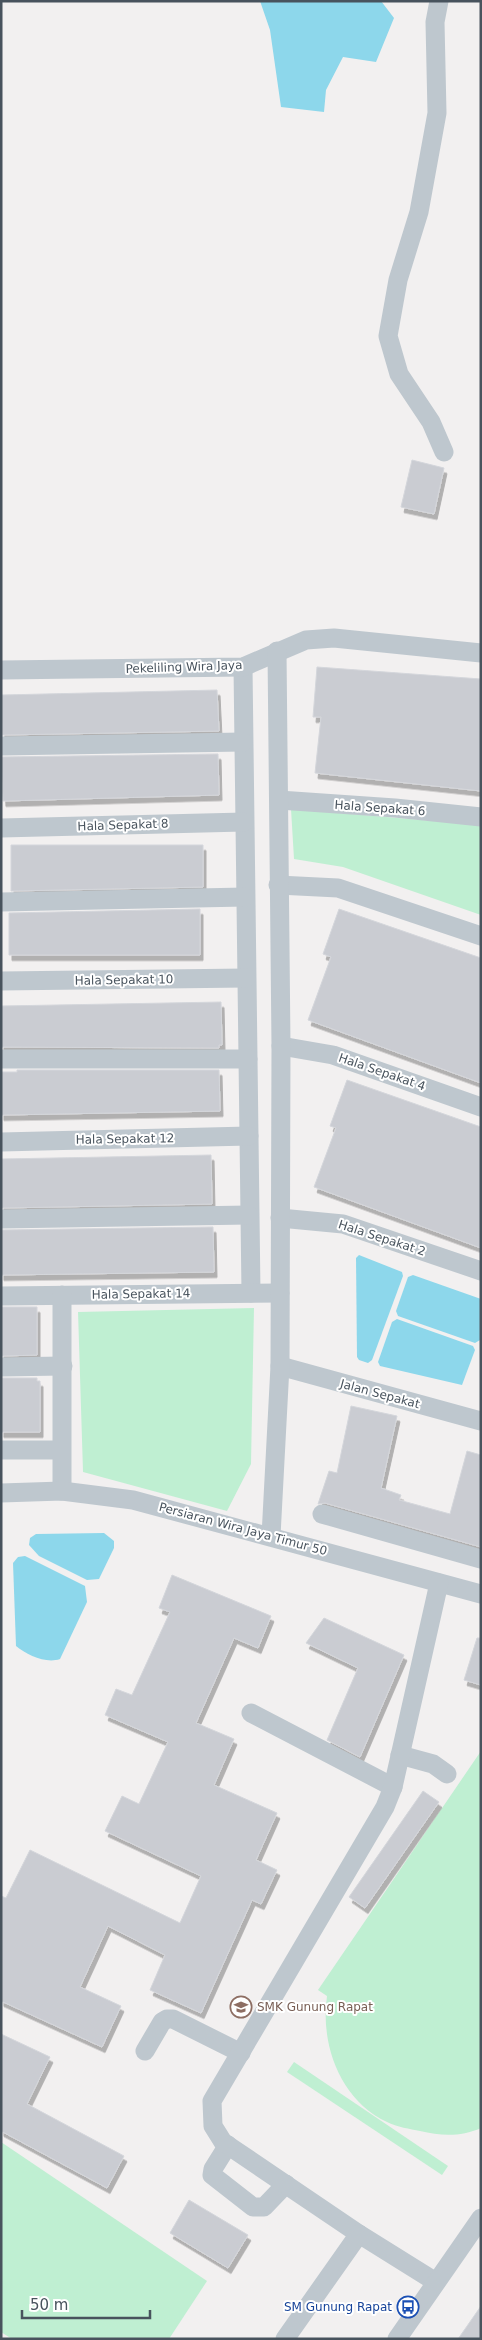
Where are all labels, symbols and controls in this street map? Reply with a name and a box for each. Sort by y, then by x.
street label: Pekeliling Wira Jaya [125,658,243,676]
street label: Hala Sepakat 6 [334,798,426,818]
street label: Hala Sepakat 8 [77,816,169,834]
street label: Hala Sepakat 10 [75,972,173,988]
street label: Hala Sepakat 4 [337,1051,427,1093]
street label: Hala Sepakat 12 [76,1131,174,1147]
street label: Hala Sepakat 2 [337,1217,427,1259]
street label: Hala Sepakat 14 [92,1286,190,1302]
street label: Jalan Sepakat [338,1376,422,1411]
street label: Persiaran Wira Jaya Timur 50 [157,1500,329,1558]
school or university icon: SMK Gunung Rapat [229,1995,253,2019]
place label: SMK Gunung Rapat [257,2000,373,2014]
scale bar [22,2288,150,2320]
bus stop icon: SM Gunung Rapat [396,2295,420,2319]
text: 50 m [30,2296,68,2314]
place label: SM Gunung Rapat [284,2300,392,2314]

